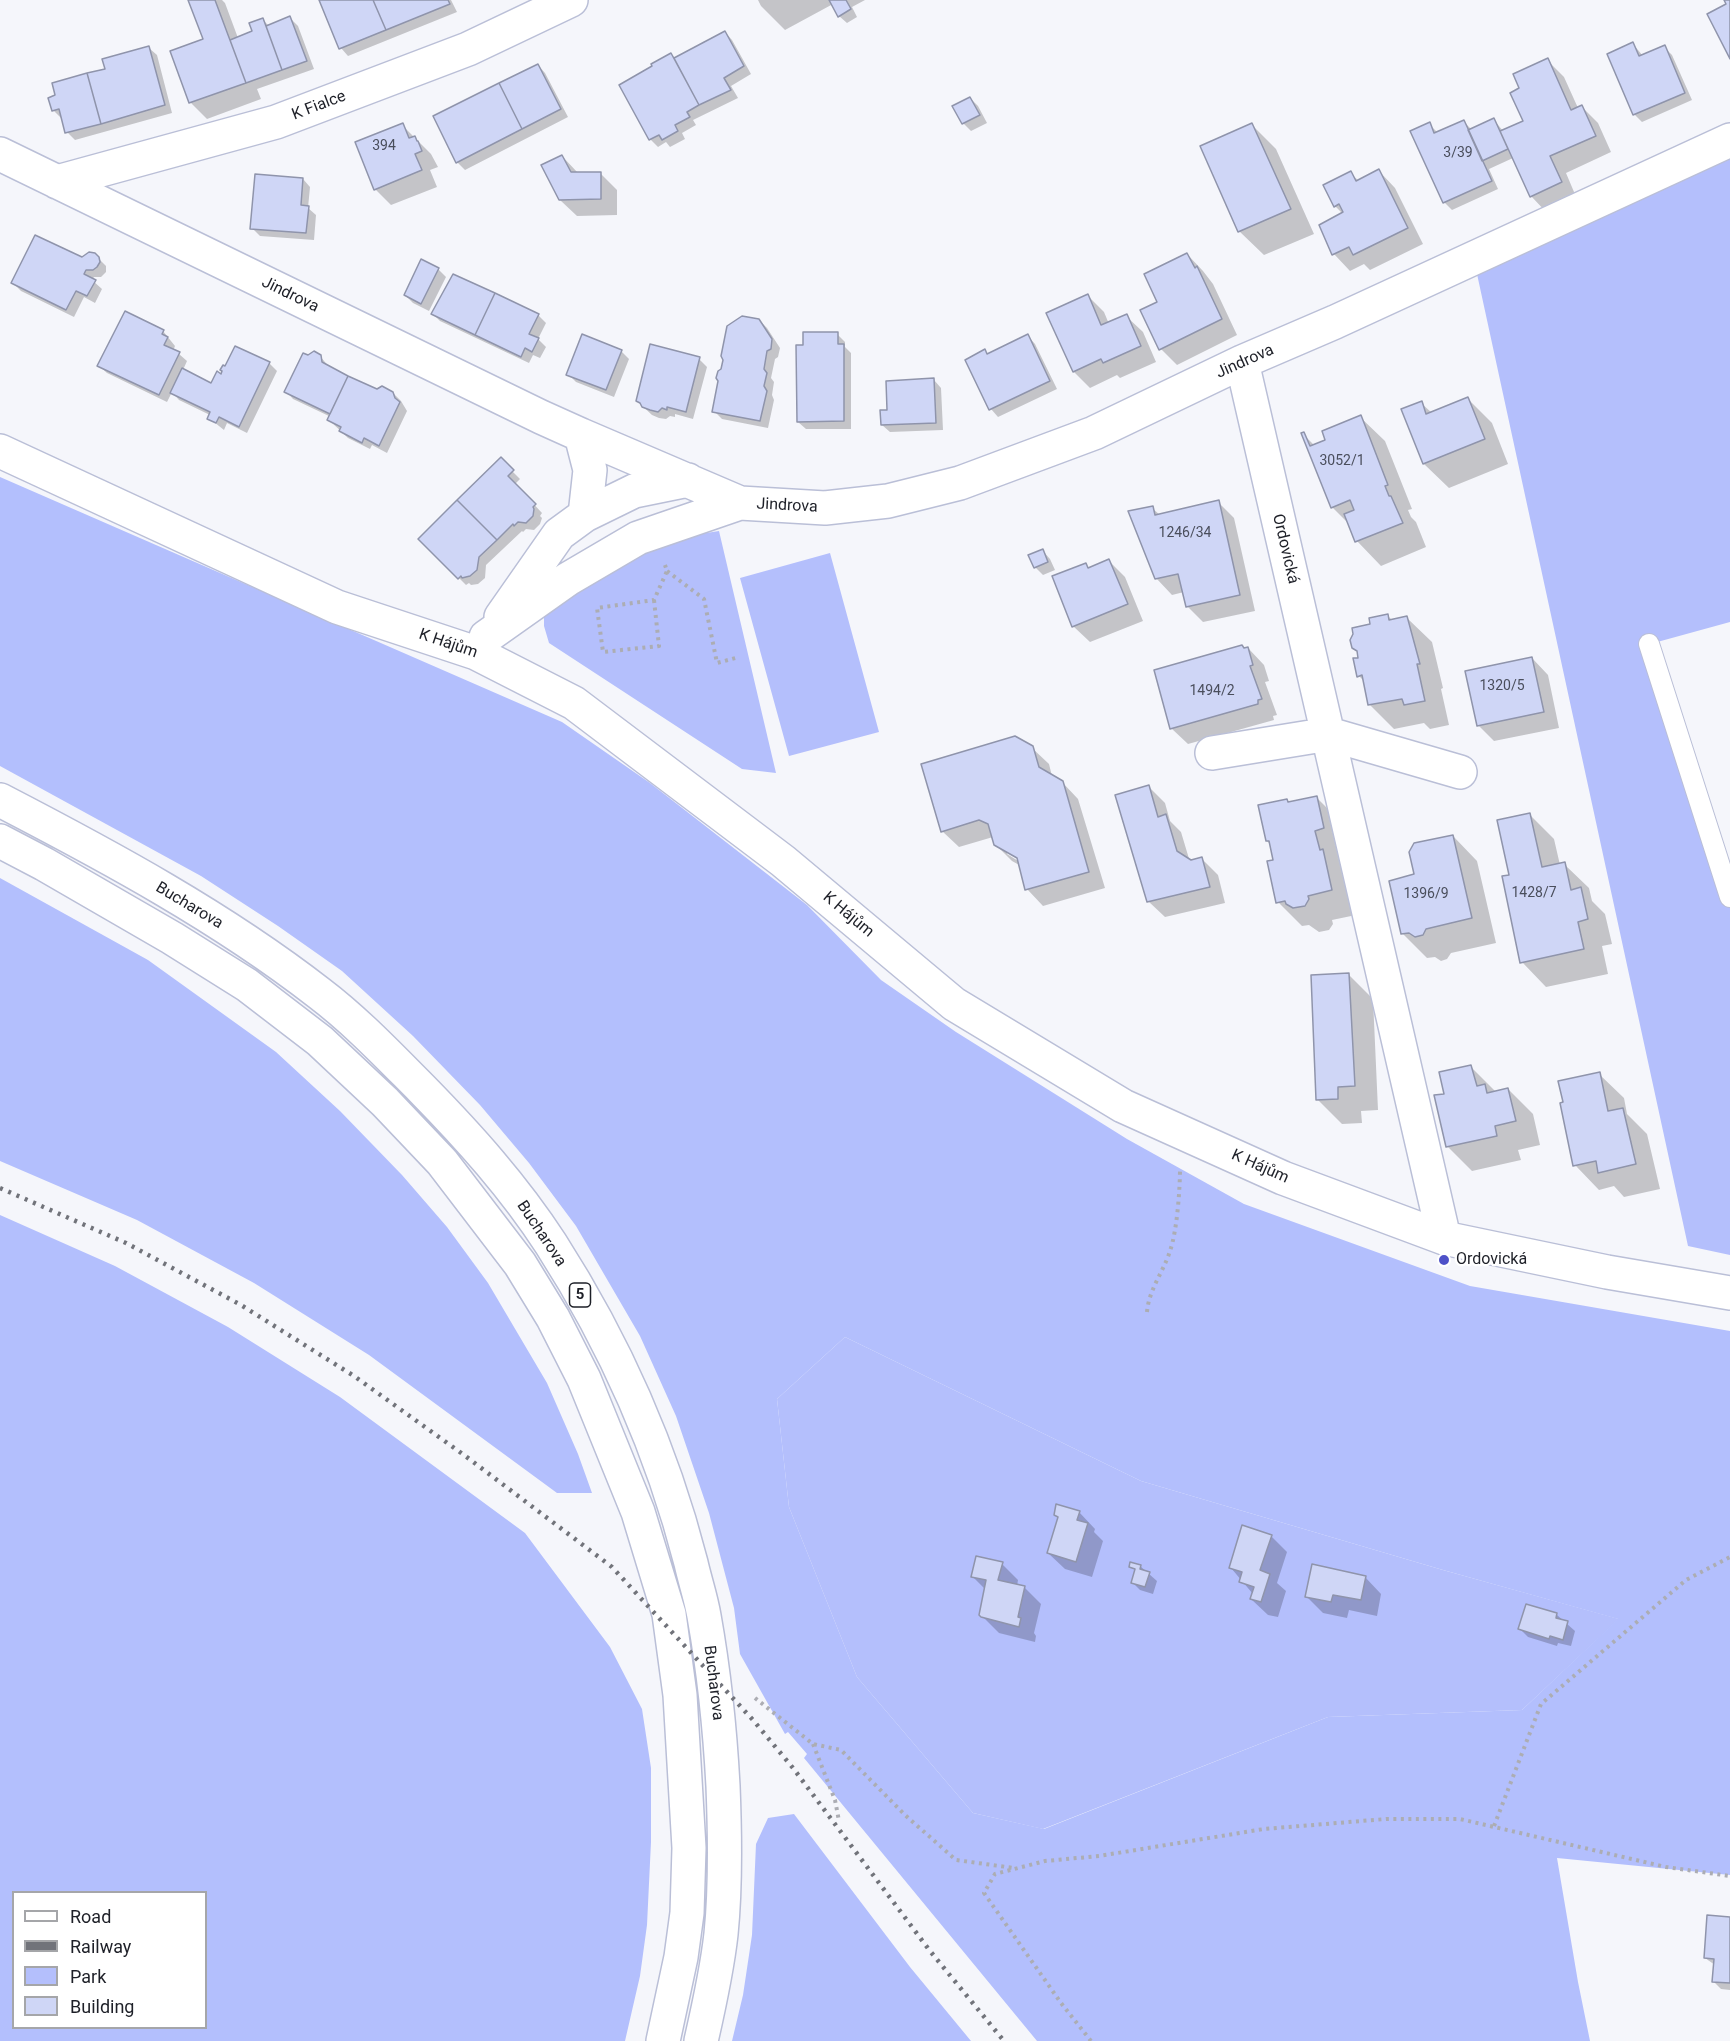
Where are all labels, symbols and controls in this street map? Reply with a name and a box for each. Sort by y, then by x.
street label: K Fialce [289,87,349,125]
house number: 394 [372,138,396,154]
house number: 3/39 [1443,145,1473,161]
street label: Jindrova [258,273,322,317]
street label: Jindrova [1213,341,1277,383]
house number: 3052/1 [1319,453,1365,469]
street label: Jindrova [756,495,818,517]
street label: Ordovická [1268,512,1302,586]
house number: 1246/34 [1159,525,1211,541]
street label: K Hájům [416,625,480,663]
house number: 1320/5 [1479,678,1525,694]
house number: 1494/2 [1189,683,1235,699]
street label: Bucharova [152,878,226,934]
house number: 1428/7 [1511,885,1557,901]
house number: 1396/9 [1403,886,1449,902]
street label: K Hájům [819,888,877,942]
street label: K Hájům [1228,1146,1292,1188]
street label: Bucharova [512,1197,570,1271]
place label: Ordovická [1456,1250,1527,1270]
marker: Ordovická [1437,1253,1451,1267]
road number: 5 [570,1283,590,1307]
street label: Bucharova [699,1644,727,1722]
legend [12,1891,207,2029]
text: Road [70,1906,111,1927]
text: Railway [70,1936,131,1957]
text: Park [70,1966,106,1987]
text: Building [70,1996,134,2017]

